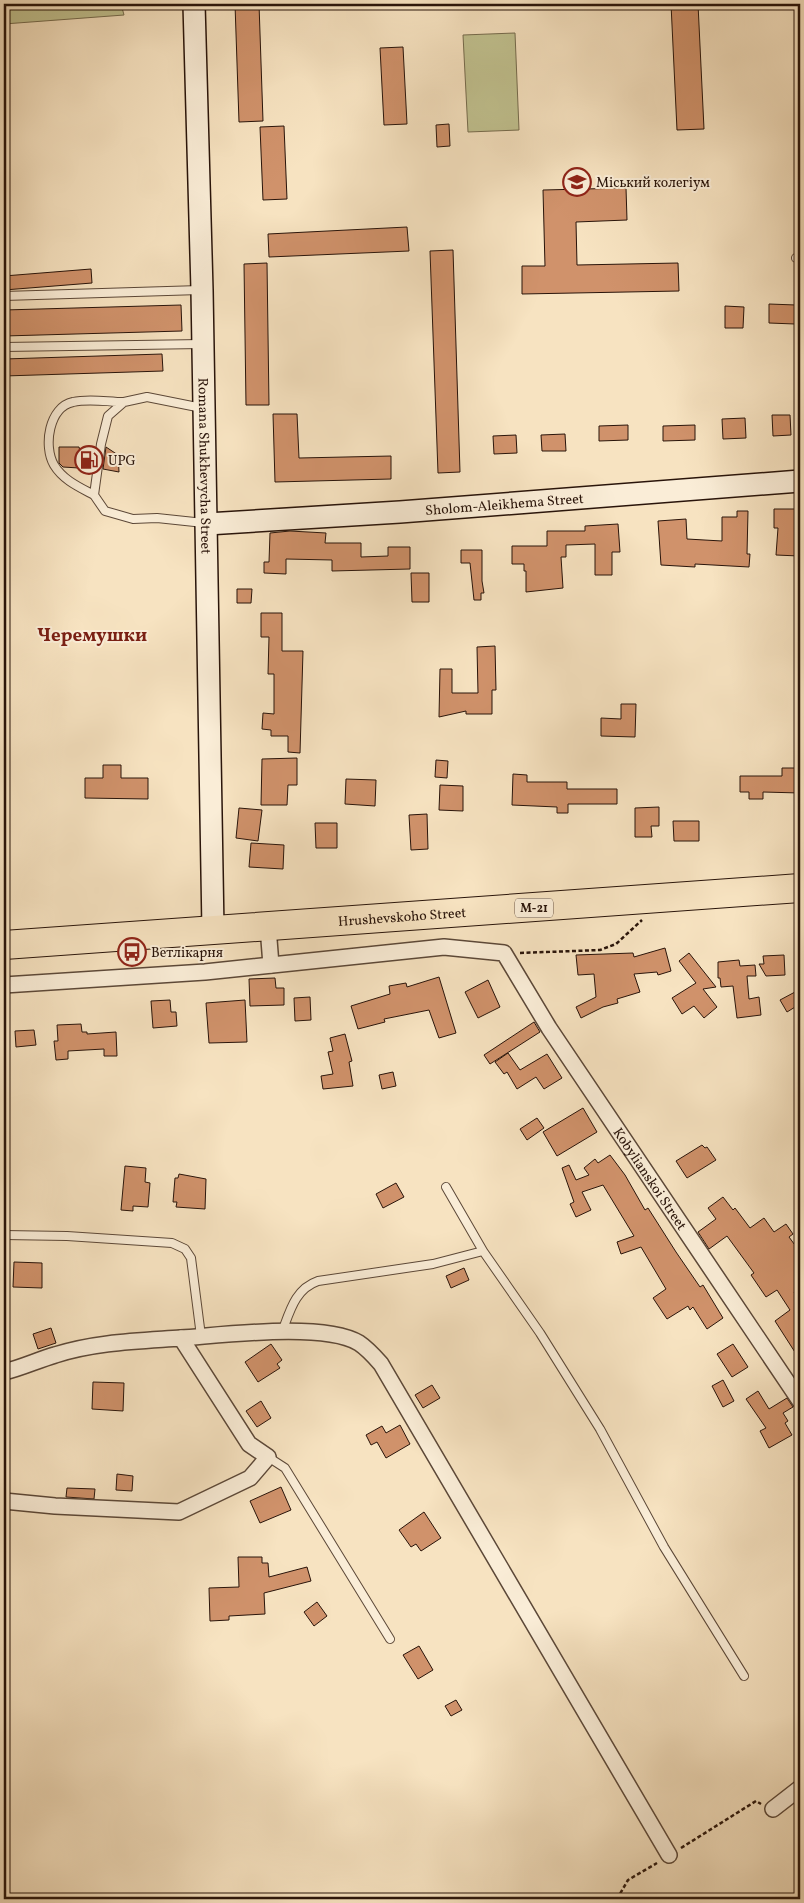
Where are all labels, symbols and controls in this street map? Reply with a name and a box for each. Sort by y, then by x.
school or university icon: Міський колегіум [562,167,592,197]
place label: Міський колегіум [596,174,710,193]
street label: Romana Shukhevycha Street [193,378,215,554]
fuel station icon: UPG [74,445,104,475]
place label: UPG [108,452,136,471]
street label: Sholom-Aleikhema Street [424,490,584,521]
district label: Черемушки [37,623,147,649]
road number: М-21 [515,898,553,918]
street label: Hrushevskoho Street [337,904,467,932]
bus stop icon: Ветлікарня [117,937,147,967]
place label: Ветлікарня [151,944,223,963]
street label: Kobylianskoi Street [608,1124,690,1234]

